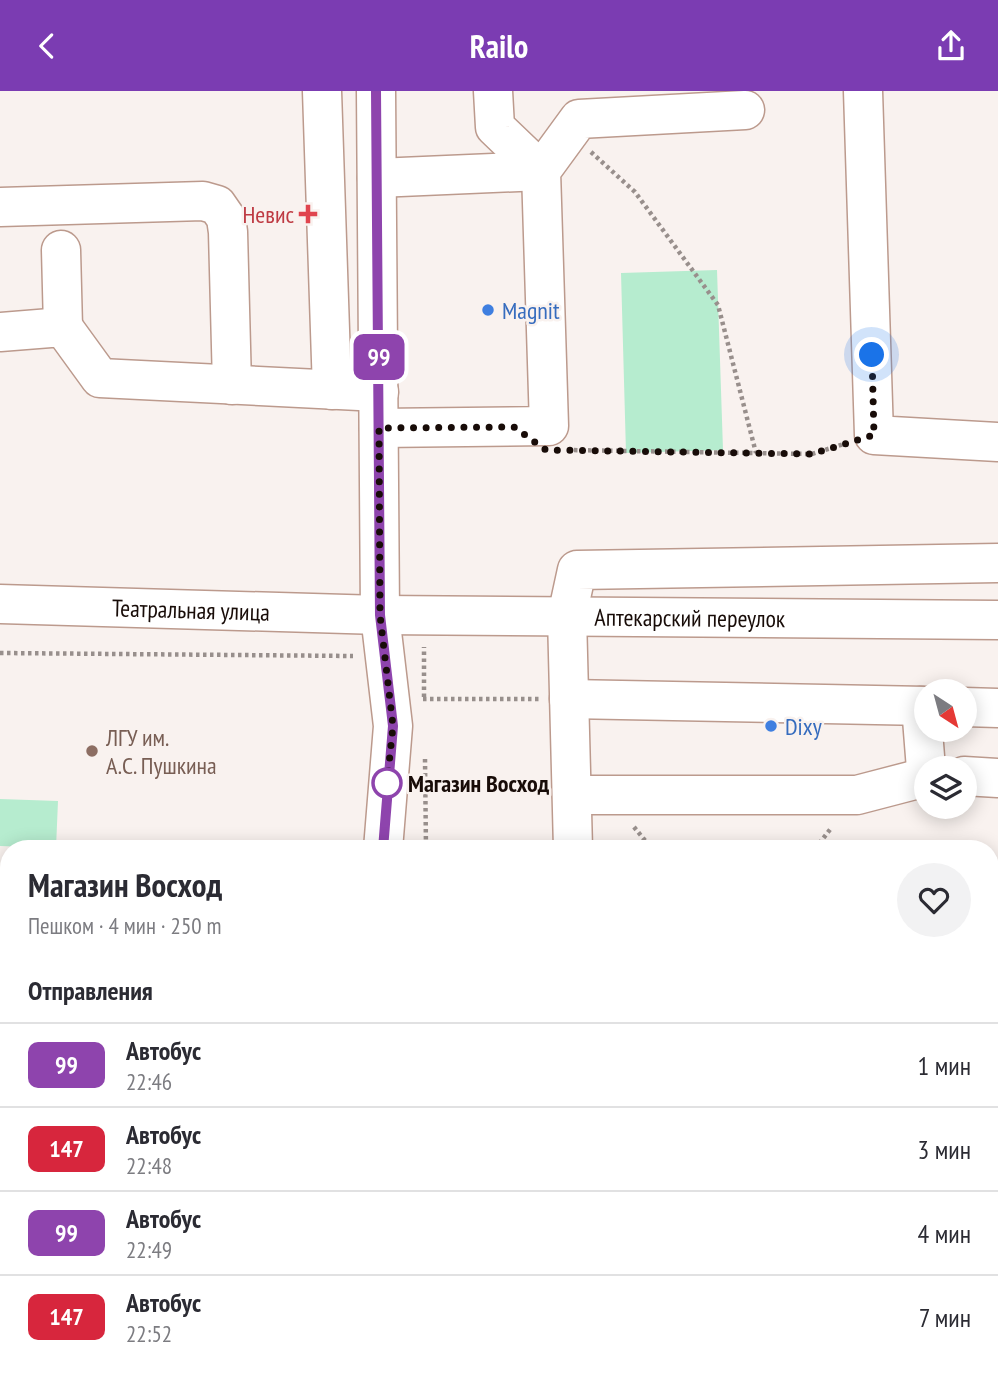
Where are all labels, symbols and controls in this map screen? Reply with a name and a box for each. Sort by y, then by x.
text: Railo [470,25,528,67]
icon: back [28,27,66,65]
icon: share [932,27,970,65]
place label: Невис [242,199,294,230]
marker: Невис [300,206,316,222]
place label: Magnit [502,295,560,326]
marker: Magnit [480,302,496,318]
line badge: 99 [348,334,410,380]
your location [854,337,889,372]
text: 99 [368,341,390,372]
street label: Театральная улица [112,592,270,627]
street label: Аптекарский переулок [594,601,786,634]
north arrow [914,679,976,742]
map controls [914,679,977,819]
place label: Dixy [785,711,822,742]
marker: Dixy [763,718,779,734]
place label: ЛГУ им. А.С. Пушкина [105,722,217,781]
marker: ЛГУ им. А.С. Пушкина [84,743,100,759]
button: layers [914,756,977,819]
marker: Магазин Восход [372,768,402,798]
place label: Магазин Восход [408,768,550,799]
text: Магазин Восход [28,863,222,906]
button: heart [897,863,971,937]
text: Пешком · 4 мин · 250 m [28,911,221,940]
text: Отправления [28,974,153,1007]
text: Автобус [126,1034,201,1067]
text: 99 [55,1049,78,1080]
text: 1 мин [918,1049,971,1082]
text: 22:46 [126,1067,172,1096]
text: Автобус [126,1118,201,1151]
text: 147 [49,1133,84,1164]
text: 3 мин [918,1133,971,1166]
text: 22:48 [126,1151,172,1180]
text: Автобус [126,1202,201,1235]
text: 99 [55,1217,78,1248]
text: 4 мин [918,1217,971,1250]
text: 22:49 [126,1235,172,1264]
text: Автобус [126,1286,201,1319]
text: 147 [49,1301,84,1332]
text: 7 мин [919,1301,971,1334]
text: 22:52 [126,1319,172,1348]

